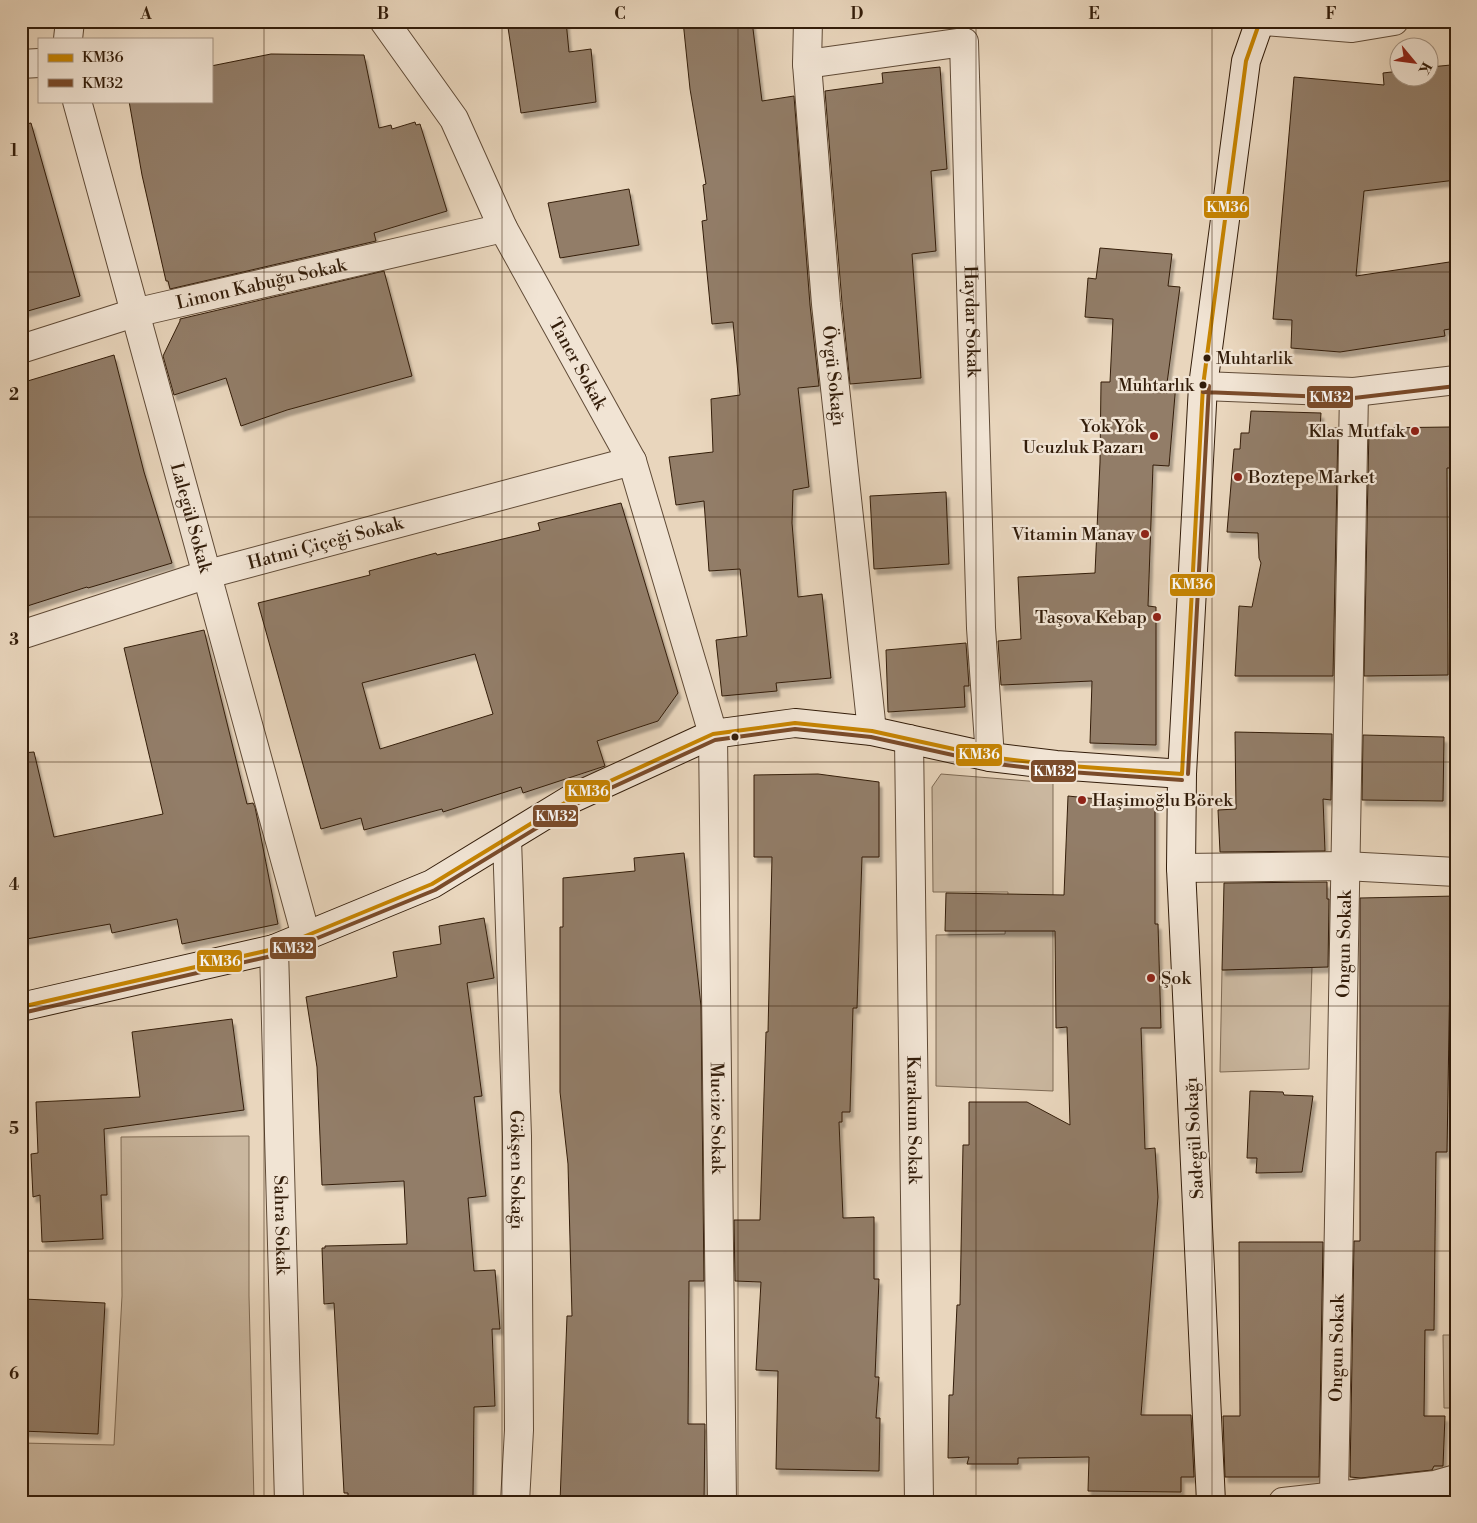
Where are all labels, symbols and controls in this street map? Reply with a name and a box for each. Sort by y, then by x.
text: A [139,4,152,24]
text: B [377,4,389,24]
text: C [614,4,626,24]
text: D [851,4,864,24]
text: E [1088,4,1100,24]
text: F [1325,4,1337,24]
legend [38,38,212,102]
north arrow [1390,38,1440,88]
text: KM36 [82,48,124,67]
text: K [1414,58,1435,78]
text: KM32 [82,74,123,93]
text: 1 [10,141,18,161]
line badge: KM36 [1203,195,1250,219]
text: KM36 [1206,199,1248,217]
street label: Limon Kabuğu Sokak [174,253,350,315]
street label: Haydar Sokak [958,265,985,379]
street label: Taner Sokak [543,314,613,415]
street label: Övgü Sokağı [816,324,850,427]
place label: Muhtarlik [1216,348,1293,370]
marker: Muhtarlik [1202,353,1212,363]
place label: Muhtarlık [1118,375,1195,397]
marker: Muhtarlık [1198,380,1208,390]
text: 2 [9,385,19,405]
line badge: KM32 [1306,385,1354,409]
text: KM32 [1309,389,1351,407]
place label: Yok Yok Ucuzluk Pazarı [1022,415,1146,459]
place label: Klas Mutfak [1308,420,1407,443]
marker: Klas Mutfak [1409,425,1421,437]
marker: Yok Yok Ucuzluk Pazarı [1148,430,1160,442]
street label: Lalegül Sokak [165,460,217,577]
place label: Boztepe Market [1247,466,1376,489]
marker: Boztepe Market [1232,471,1244,483]
street label: Hatmi Çiçeği Sokak [245,511,407,575]
place label: Vitamin Manav [1011,523,1136,546]
marker: Vitamin Manav [1139,528,1151,540]
line badge: KM36 [1169,573,1216,597]
text: KM36 [1171,576,1213,594]
place label: Taşova Kebap [1035,606,1147,629]
marker: Taşova Kebap [1151,611,1163,623]
text: 3 [9,630,19,650]
unlabelled marker [730,732,740,742]
line badge: KM36 [955,743,1003,767]
text: KM36 [958,746,1000,764]
line badge: KM32 [1030,759,1077,783]
text: KM32 [1033,763,1075,781]
line badge: KM36 [564,779,611,803]
text: KM36 [567,783,609,801]
place label: Haşimoğlu Börek [1092,789,1234,812]
marker: Haşimoğlu Börek [1076,794,1088,806]
line badge: KM32 [532,804,579,828]
text: KM32 [535,808,577,826]
text: 4 [9,875,20,895]
street label: Ongun Sokak [1332,888,1357,998]
line badge: KM32 [269,936,317,960]
text: KM32 [272,940,314,958]
line badge: KM36 [196,949,243,973]
text: KM36 [199,953,241,971]
place label: Şok [1161,967,1192,990]
marker: Şok [1145,972,1157,984]
street label: Karakum Sokak [901,1056,926,1186]
street label: Mucize Sokak [705,1062,729,1176]
street label: Sadegül Sokağı [1180,1076,1209,1200]
street label: Gökşen Sokağı [504,1110,529,1230]
text: 5 [9,1119,19,1139]
street label: Sahra Sokak [268,1175,294,1277]
street label: Ongun Sokak [1325,1292,1350,1402]
text: 6 [9,1364,19,1384]

